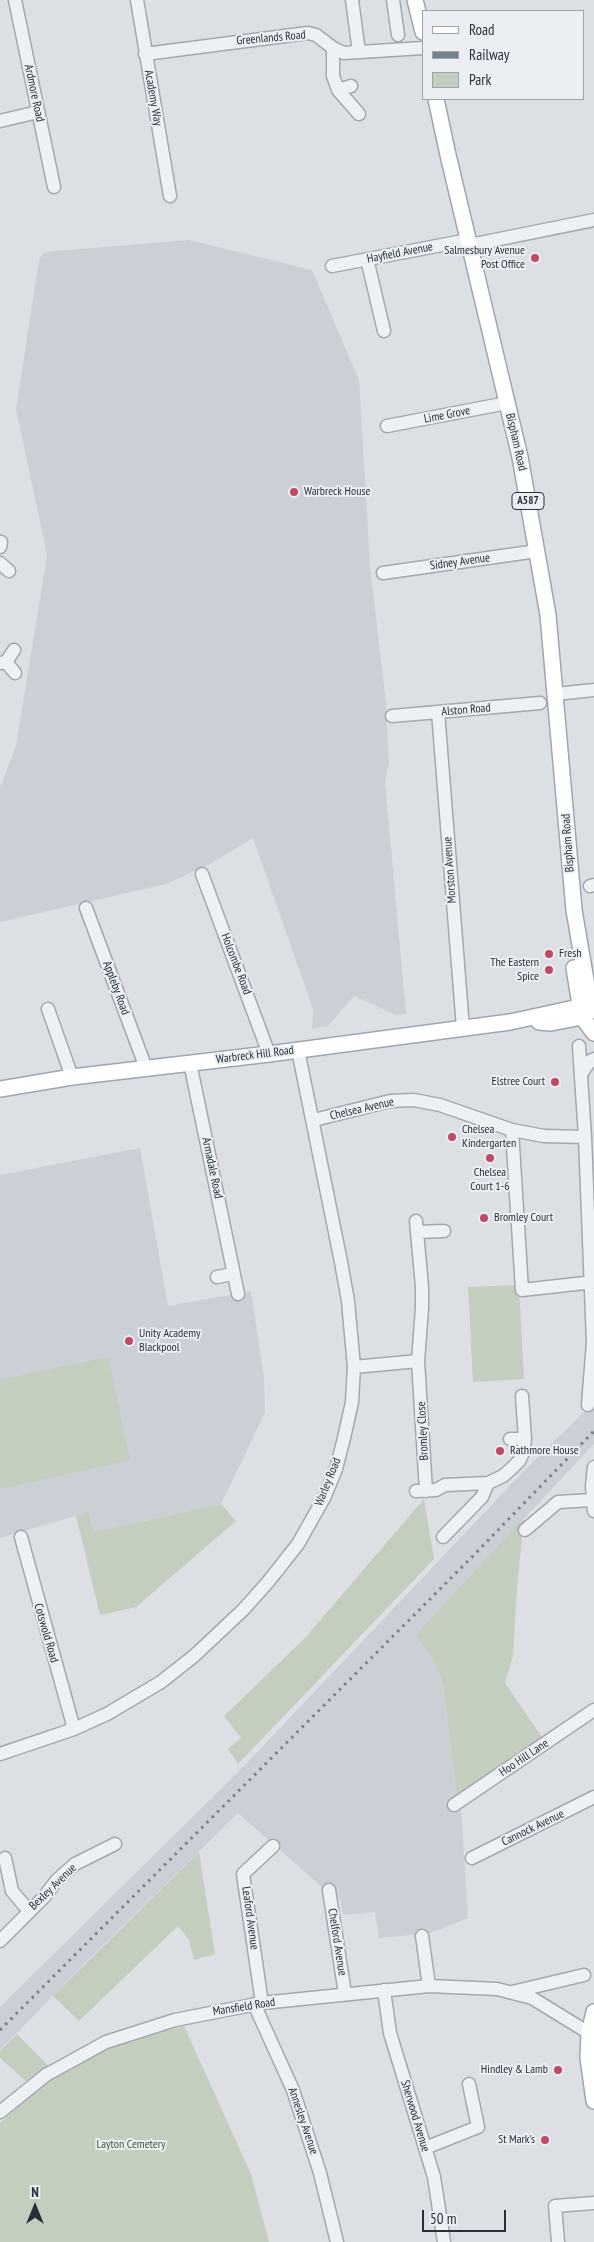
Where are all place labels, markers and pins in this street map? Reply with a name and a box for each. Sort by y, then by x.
place label: Salmesbury Avenue Post Office [444,244,525,272]
marker: Salmesbury Avenue Post Office [529,252,541,264]
place label: Warbreck House [304,485,370,499]
marker: Warbreck House [288,486,300,498]
place label: Fresh [559,947,582,961]
marker: Fresh [543,948,555,960]
place label: The Eastern Spice [490,956,539,984]
marker: The Eastern Spice [543,964,555,976]
place label: Elstree Court [492,1075,545,1089]
marker: Elstree Court [549,1076,561,1088]
place label: Chelsea Kindergarten [462,1123,516,1151]
marker: Chelsea Kindergarten [446,1131,458,1143]
marker: Chelsea Court 1-6 [484,1152,496,1164]
place label: Chelsea Court 1-6 [470,1166,510,1194]
place label: Bromley Court [494,1211,553,1225]
marker: Bromley Court [478,1212,490,1224]
place label: Unity Academy Blackpool [139,1327,200,1355]
marker: Unity Academy Blackpool [123,1335,135,1347]
place label: Rathmore House [510,1444,579,1458]
marker: Rathmore House [494,1445,506,1457]
place label: Hindley & Lamb [481,2063,548,2077]
marker: Hindley & Lamb [552,2064,564,2076]
place label: St Mark's [498,2133,535,2147]
marker: St Mark's [539,2134,551,2146]

